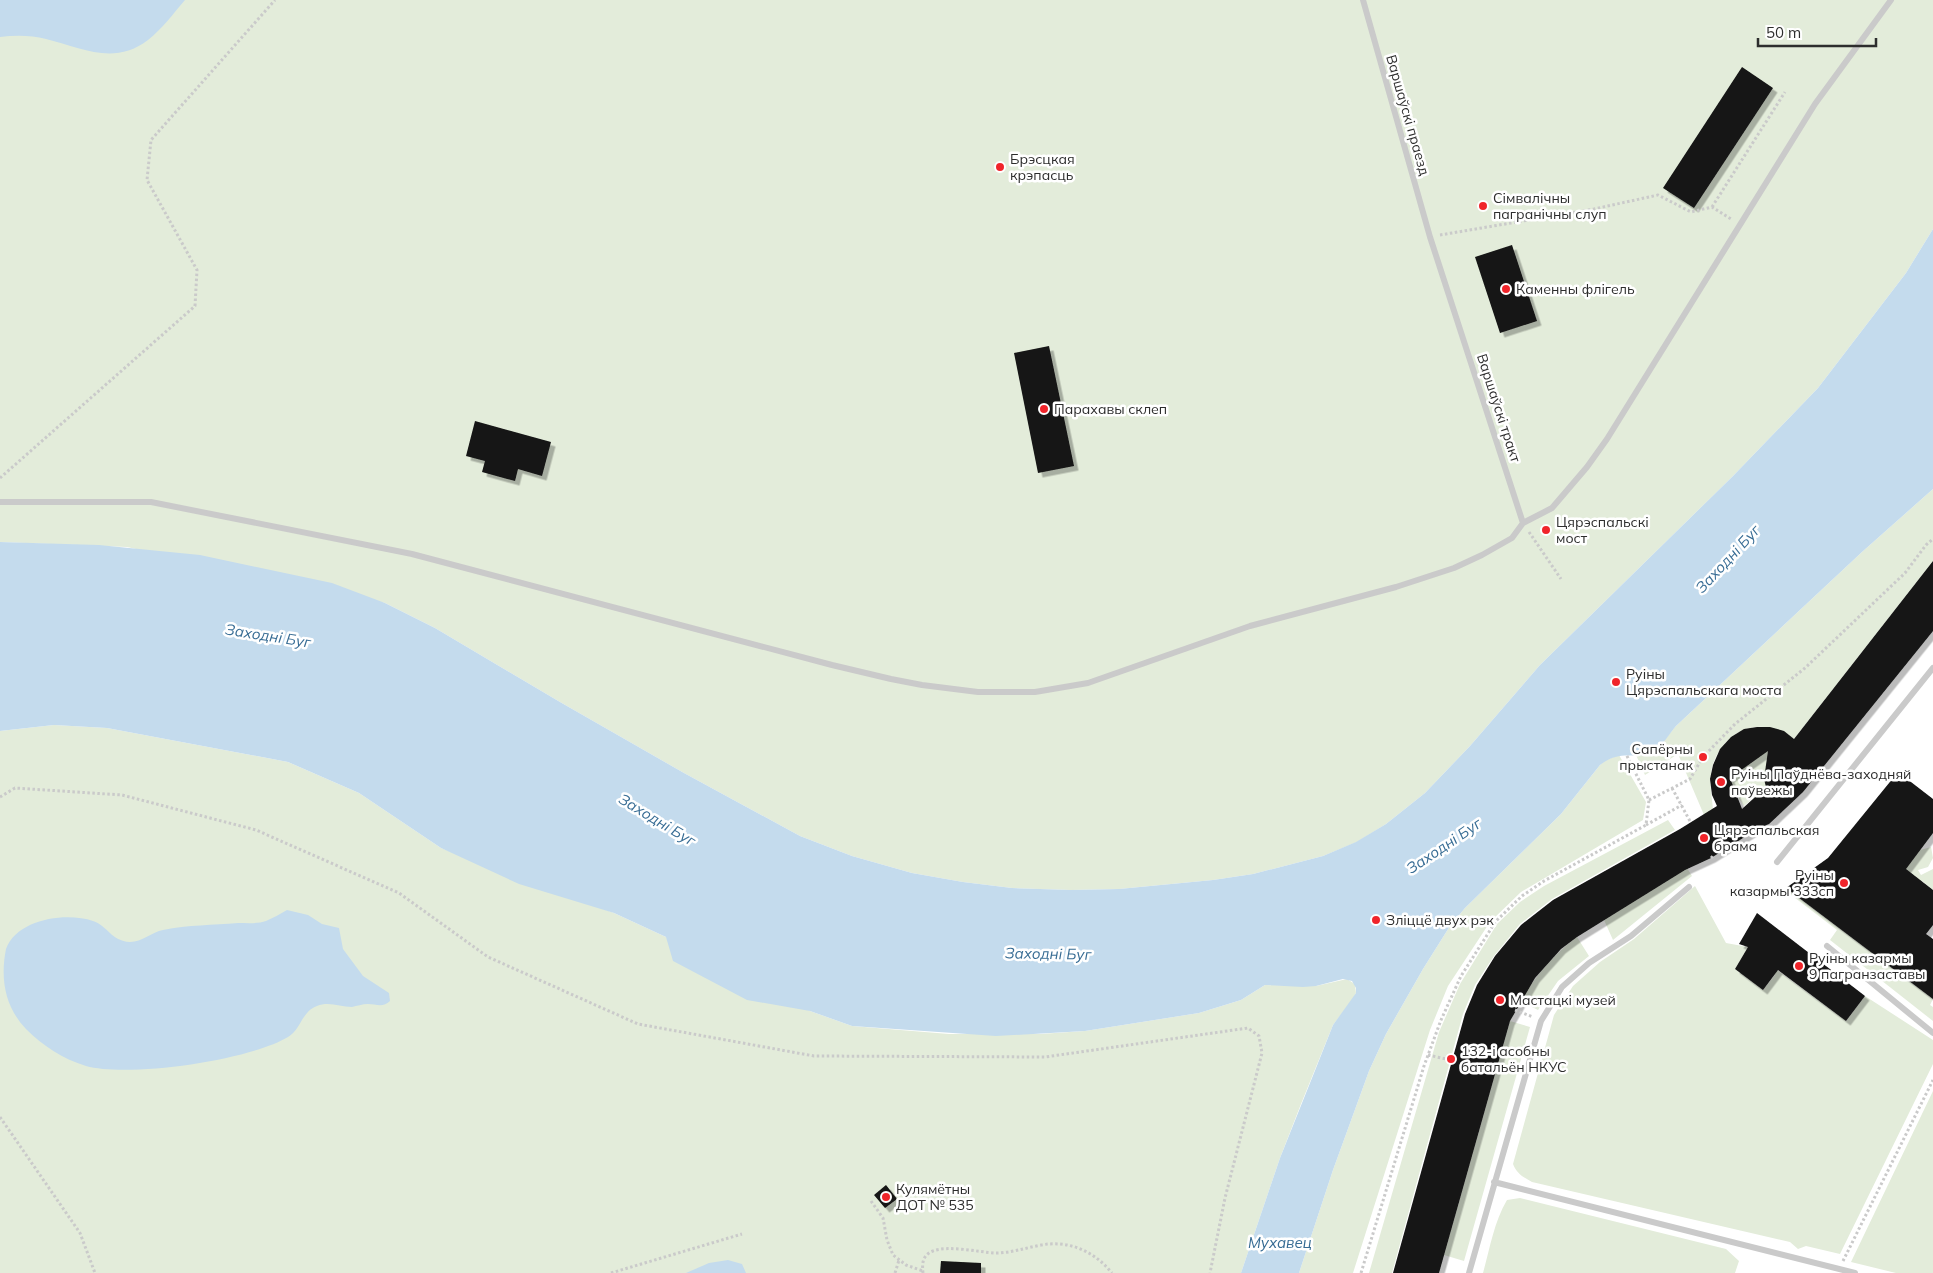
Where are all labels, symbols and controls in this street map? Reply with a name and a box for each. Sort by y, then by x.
scale bar [1758,15,1876,47]
text: 50 m [1766,23,1801,42]
street label: Варшаўскі праезд [1382,53,1434,178]
place label: Брэсцкая крэпасць [1010,150,1075,184]
marker: Брэсцкая крэпасць [994,161,1006,173]
place label: Сімвалічны пагранічны слуп [1493,189,1607,223]
marker: Сімвалічны пагранічны слуп [1477,200,1489,212]
place label: Каменны флігель [1516,280,1635,298]
marker: Каменны флігель [1500,283,1512,295]
street label: Варшаўскі тракт [1473,351,1525,465]
place label: Парахавы склеп [1054,400,1167,418]
marker: Парахавы склеп [1038,403,1050,415]
place label: Цярэспальскі мост [1556,513,1649,547]
water label: Заходні Буг [1691,520,1765,597]
marker: Цярэспальскі мост [1540,524,1552,536]
water label: Заходні Буг [224,619,314,652]
place label: Руіны Цярэспальскага моста [1626,665,1782,699]
marker: Руіны Цярэспальскага моста [1610,676,1622,688]
place label: Сапёрны прыстанак [1619,740,1693,774]
marker: Сапёрны прыстанак [1697,751,1709,763]
place label: Руіны Паўднёва-заходняй паўвежы [1731,765,1911,799]
marker: Руіны Паўднёва-заходняй паўвежы [1715,776,1727,788]
water label: Заходні Буг [615,789,700,851]
water label: Заходні Буг [1403,813,1486,878]
place label: Цярэспальская брама [1714,821,1819,855]
marker: Цярэспальская брама [1698,832,1710,844]
place label: Руіны казармы 333сп [1730,866,1834,900]
marker: Руіны казармы 333сп [1838,877,1850,889]
place label: Зліццё двух рэк [1386,911,1494,929]
marker: Зліццё двух рэк [1370,914,1382,926]
water label: Заходні Буг [1005,943,1093,964]
place label: Руіны казармы 9 пагранзаставы [1809,949,1925,983]
marker: Руіны казармы 9 пагранзаставы [1793,960,1805,972]
place label: Мастацкі музей [1510,991,1616,1009]
marker: Мастацкі музей [1494,994,1506,1006]
place label: 132-і асобны батальён НКУС [1461,1042,1567,1076]
marker: 132-і асобны батальён НКУС [1445,1053,1457,1065]
place label: Кулямётны ДОТ № 535 [896,1180,974,1214]
marker: Кулямётны ДОТ № 535 [880,1191,892,1203]
water label: Мухавец [1248,1233,1312,1252]

